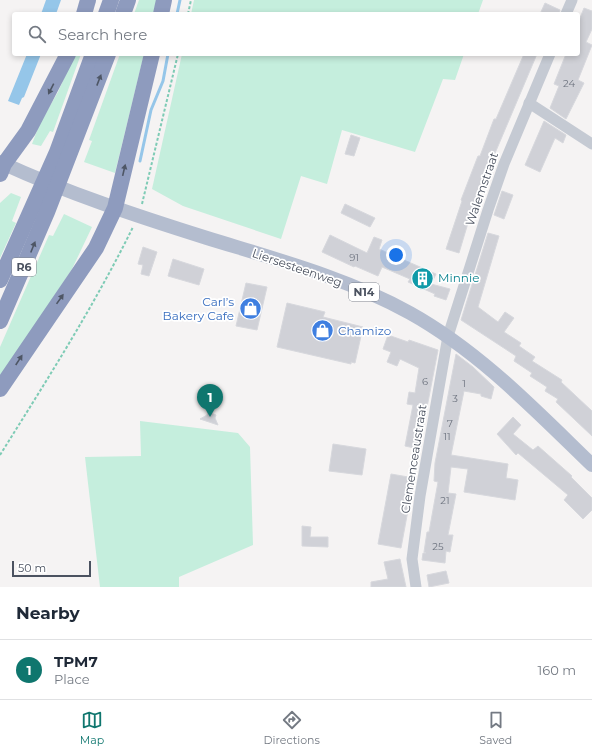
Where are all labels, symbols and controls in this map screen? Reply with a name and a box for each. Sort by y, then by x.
search box [12,12,580,56]
icon: search [26,23,48,45]
text: Search here [58,25,147,44]
one-way arrow [96,73,102,85]
house number: 24 [563,77,575,90]
one-way arrow [47,83,54,95]
street label: Walemstraat [462,150,501,228]
one-way arrow [122,164,128,176]
one-way arrow [30,241,36,252]
street label: Liersesteenweg [250,245,344,290]
your location [386,245,406,265]
house number: 91 [349,251,359,264]
road number: R6 [12,258,36,276]
building icon: Minnie [409,265,435,291]
place label: Minnie [438,270,479,285]
road number: N14 [349,283,379,301]
one-way arrow [56,294,64,304]
place label: Carl’s Bakery Cafe [163,294,234,323]
shop icon: Carl’s Bakery Cafe [237,296,263,322]
shop icon: Chamizo [309,318,335,344]
place label: Chamizo [338,323,391,338]
one-way arrow [15,355,23,365]
house number: 6 [422,375,428,388]
house number: 1 [462,377,466,390]
pin: 1 [197,384,223,417]
house number: 3 [452,392,458,405]
street label: Clemenceaustraat [397,403,430,514]
house number: 7 [447,417,453,430]
house number: 11 [443,430,451,443]
house number: 21 [440,494,450,507]
house number: 25 [432,540,444,553]
scale bar [12,559,91,578]
text: 50 m [18,561,46,575]
text: Nearby [16,603,80,623]
text: TPM7 [54,652,98,671]
text: 1 [26,662,32,678]
text: 160 m [538,662,576,678]
text: Place [54,671,90,687]
tab: Map [80,709,104,747]
tab: Directions [264,709,320,747]
tab: Saved [479,709,512,747]

